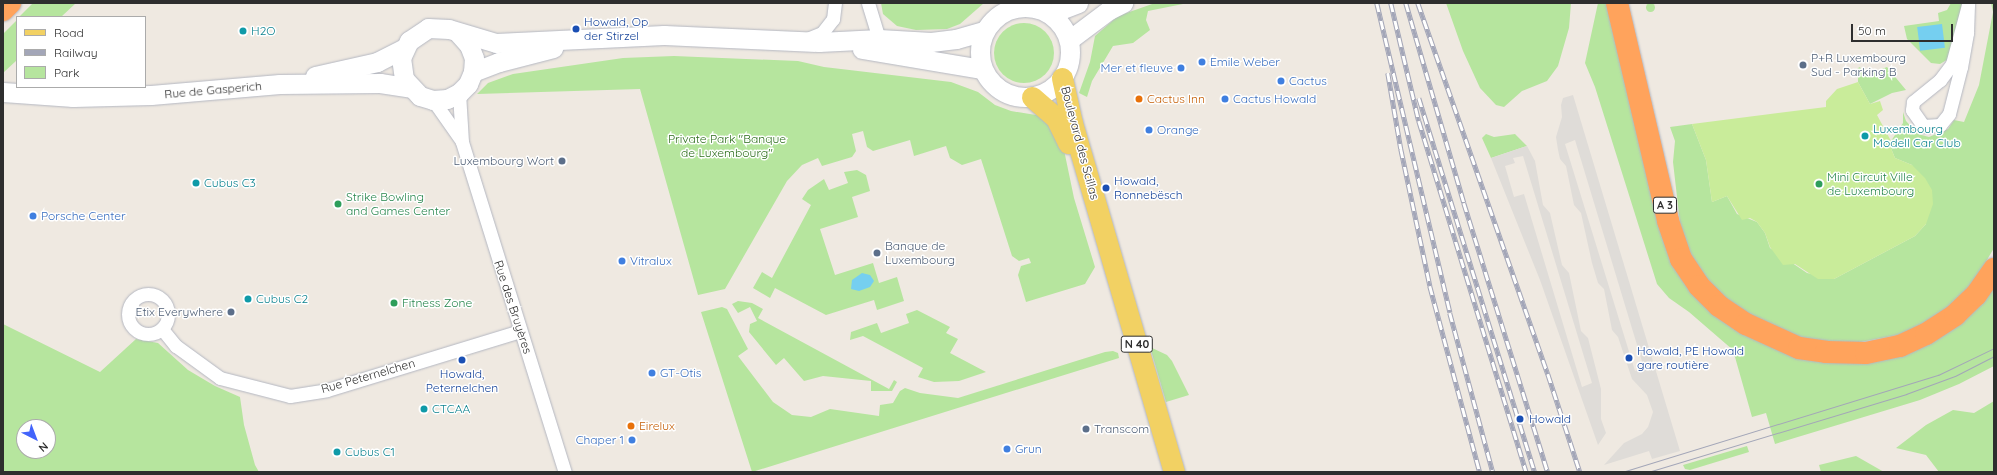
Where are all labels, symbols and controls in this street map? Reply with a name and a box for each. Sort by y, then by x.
place label: Howald, Op der Stirzel [584,15,648,43]
legend [16,16,146,88]
scale bar [1853,16,1955,42]
text: 50 m [1858,23,1886,38]
place label: H2O [251,24,275,38]
marker: Howald, Op der Stirzel [571,24,581,34]
text: Road [54,25,84,40]
marker: H2O [238,26,248,36]
text: Railway [54,45,98,60]
place label: P+R Luxembourg Sud - Parking B [1811,51,1906,79]
place label: Emile Weber [1210,55,1280,69]
marker: Emile Weber [1197,57,1207,67]
marker: P+R Luxembourg Sud - Parking B [1798,60,1808,70]
place label: Mer et fleuve [1101,61,1173,75]
marker: Mer et fleuve [1176,63,1186,73]
text: Park [54,65,79,80]
place label: Cactus [1289,74,1327,88]
marker: Cactus [1276,76,1286,86]
street label: Rue de Gasperich [164,79,262,101]
street label: Boulevard des Scillas [1058,85,1102,201]
place label: Cactus Inn [1147,92,1205,106]
place label: Cactus Howald [1233,92,1316,106]
marker: Cactus Inn [1134,94,1144,104]
marker: Cactus Howald [1220,94,1230,104]
place label: Luxembourg Modell Car Club [1873,122,1961,150]
place label: Orange [1157,123,1199,137]
marker: Orange [1144,125,1154,135]
marker: Luxembourg Modell Car Club [1860,131,1870,141]
park label: Private Park "Banque de Luxembourg" [668,132,786,160]
place label: Luxembourg Wort [453,154,554,168]
marker: Luxembourg Wort [557,156,567,166]
place label: Mini Circuit Ville de Luxembourg [1827,170,1914,198]
place label: Howald, Ronnebësch [1114,174,1183,202]
place label: Cubus C3 [204,176,256,190]
marker: Cubus C3 [191,178,201,188]
marker: Mini Circuit Ville de Luxembourg [1814,179,1824,189]
marker: Howald, Ronnebësch [1101,183,1111,193]
place label: Strike Bowling and Games Center [346,190,450,218]
road number: A 3 [1652,196,1678,214]
marker: Strike Bowling and Games Center [333,199,343,209]
place label: Porsche Center [41,209,126,223]
marker: Porsche Center [28,211,38,221]
place label: Banque de Luxembourg [885,239,955,267]
marker: Banque de Luxembourg [872,248,882,258]
place label: Vitralux [630,254,672,268]
marker: Vitralux [617,256,627,266]
street label: Rue des Bruyères [491,258,535,356]
place label: Cubus C2 [256,292,308,306]
marker: Cubus C2 [243,294,253,304]
place label: Fitness Zone [402,296,472,310]
marker: Fitness Zone [389,298,399,308]
place label: Etix Everywhere [136,305,223,319]
marker: Etix Everywhere [226,307,236,317]
road number: N 40 [1120,335,1154,353]
place label: Howald, PE Howald gare routière [1637,344,1744,372]
marker: Howald, PE Howald gare routière [1624,353,1634,363]
marker: Howald, Peternelchen [457,355,467,365]
street label: Rue Peternelchen [319,356,417,396]
place label: GT-Otis [660,366,701,380]
place label: Howald, Peternelchen [426,367,498,395]
marker: GT-Otis [647,368,657,378]
place label: CTCAA [432,402,470,416]
marker: CTCAA [419,404,429,414]
place label: Howald [1529,412,1571,426]
marker: Howald [1514,413,1526,425]
north arrow [16,419,56,459]
place label: Eirelux [639,419,675,433]
marker: Eirelux [626,421,636,431]
place label: Transcom [1094,422,1149,436]
marker: Transcom [1081,424,1091,434]
place label: Chaper 1 [576,433,624,447]
marker: Chaper 1 [627,435,637,445]
text: N [36,439,51,455]
place label: Grun [1015,442,1042,456]
marker: Grun [1002,444,1012,454]
place label: Cubus C1 [345,445,395,459]
marker: Cubus C1 [332,447,342,457]

